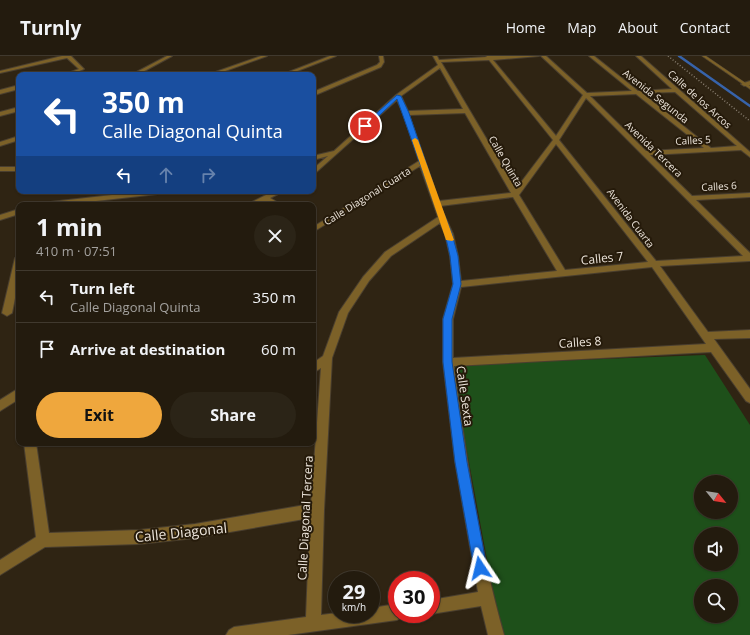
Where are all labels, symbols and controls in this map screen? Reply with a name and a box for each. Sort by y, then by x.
text: Turnly [20,15,81,41]
text: Home [506,18,545,37]
text: Map [567,18,596,37]
text: About [618,18,658,37]
text: Contact [680,18,730,37]
street label: Avenida Segunda [620,66,692,126]
street label: Calle de los Arcos [665,67,735,132]
text: 350 m [102,83,185,121]
icon: left [36,88,88,140]
pin [348,109,382,143]
icon: arrive [354,115,376,137]
street label: Avenida Tercera [622,118,686,180]
text: Calle Diagonal Quinta [102,119,283,143]
street label: Calles 5 [675,132,711,148]
street label: Calle Quinta [486,133,526,189]
icon: left [113,164,135,186]
icon: ahead [155,164,177,186]
icon: right [197,164,219,186]
street label: Calle Diagonal Cuarta [321,164,413,228]
street label: Calles 6 [701,178,737,194]
street label: Avenida Cuarta [604,185,658,251]
text: 1 min [36,210,103,243]
button: close [254,215,296,257]
text: 410 m · 07:51 [36,242,117,260]
street label: Calles 7 [580,247,624,269]
text: Turn left [70,278,135,298]
icon: left [36,286,58,308]
text: 350 m [252,287,296,307]
text: Calle Diagonal Quinta [70,298,201,316]
street label: Calles 8 [558,332,602,352]
icon: arrive [36,338,58,360]
text: Arrive at destination [70,339,225,359]
text: 60 m [261,339,296,359]
street label: Calle Sexta [452,365,478,427]
button: Exit [36,392,162,438]
button: Share [170,392,296,438]
street label: Calle Diagonal Tercera [293,455,317,581]
north arrow [694,475,738,519]
map controls [694,475,738,623]
street label: Calle Diagonal [134,518,228,546]
button: sound [694,527,738,571]
position arrow [459,547,501,589]
speed limit sign: 30 [388,571,440,623]
text: 29 [343,578,365,605]
button: search [694,579,738,623]
text: km/h [342,600,366,614]

